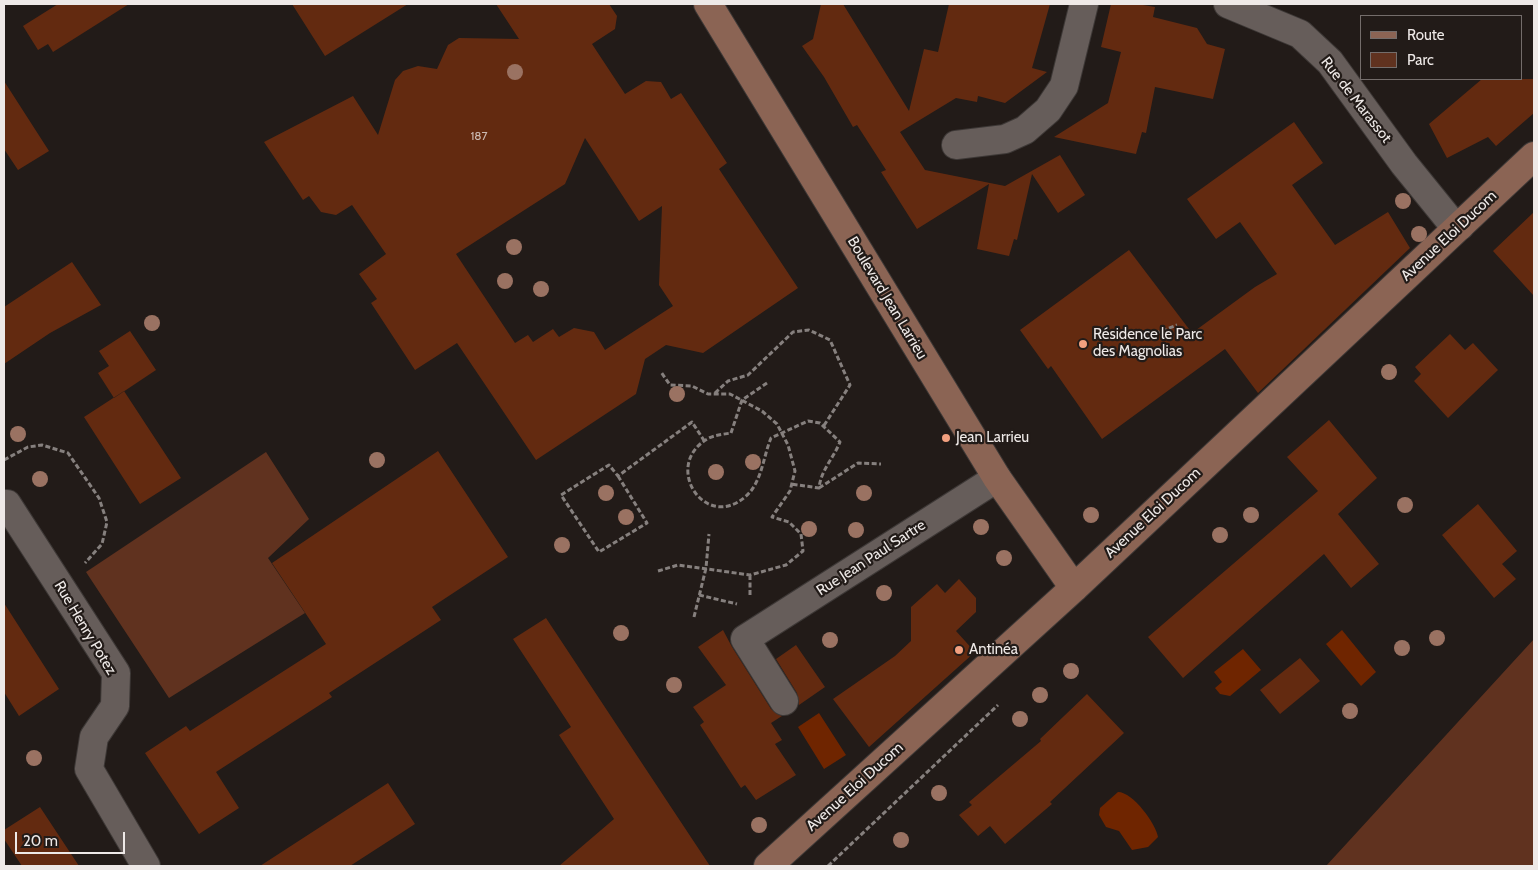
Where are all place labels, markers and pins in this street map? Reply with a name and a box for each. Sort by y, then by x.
place label: Résidence le Parc des Magnolias [1093,326,1202,361]
marker: Résidence le Parc des Magnolias [1077,338,1089,350]
place label: Jean Larrieu [956,429,1029,447]
marker: Jean Larrieu [940,432,952,444]
place label: Antinéa [969,641,1018,659]
marker: Antinéa [953,644,965,656]

